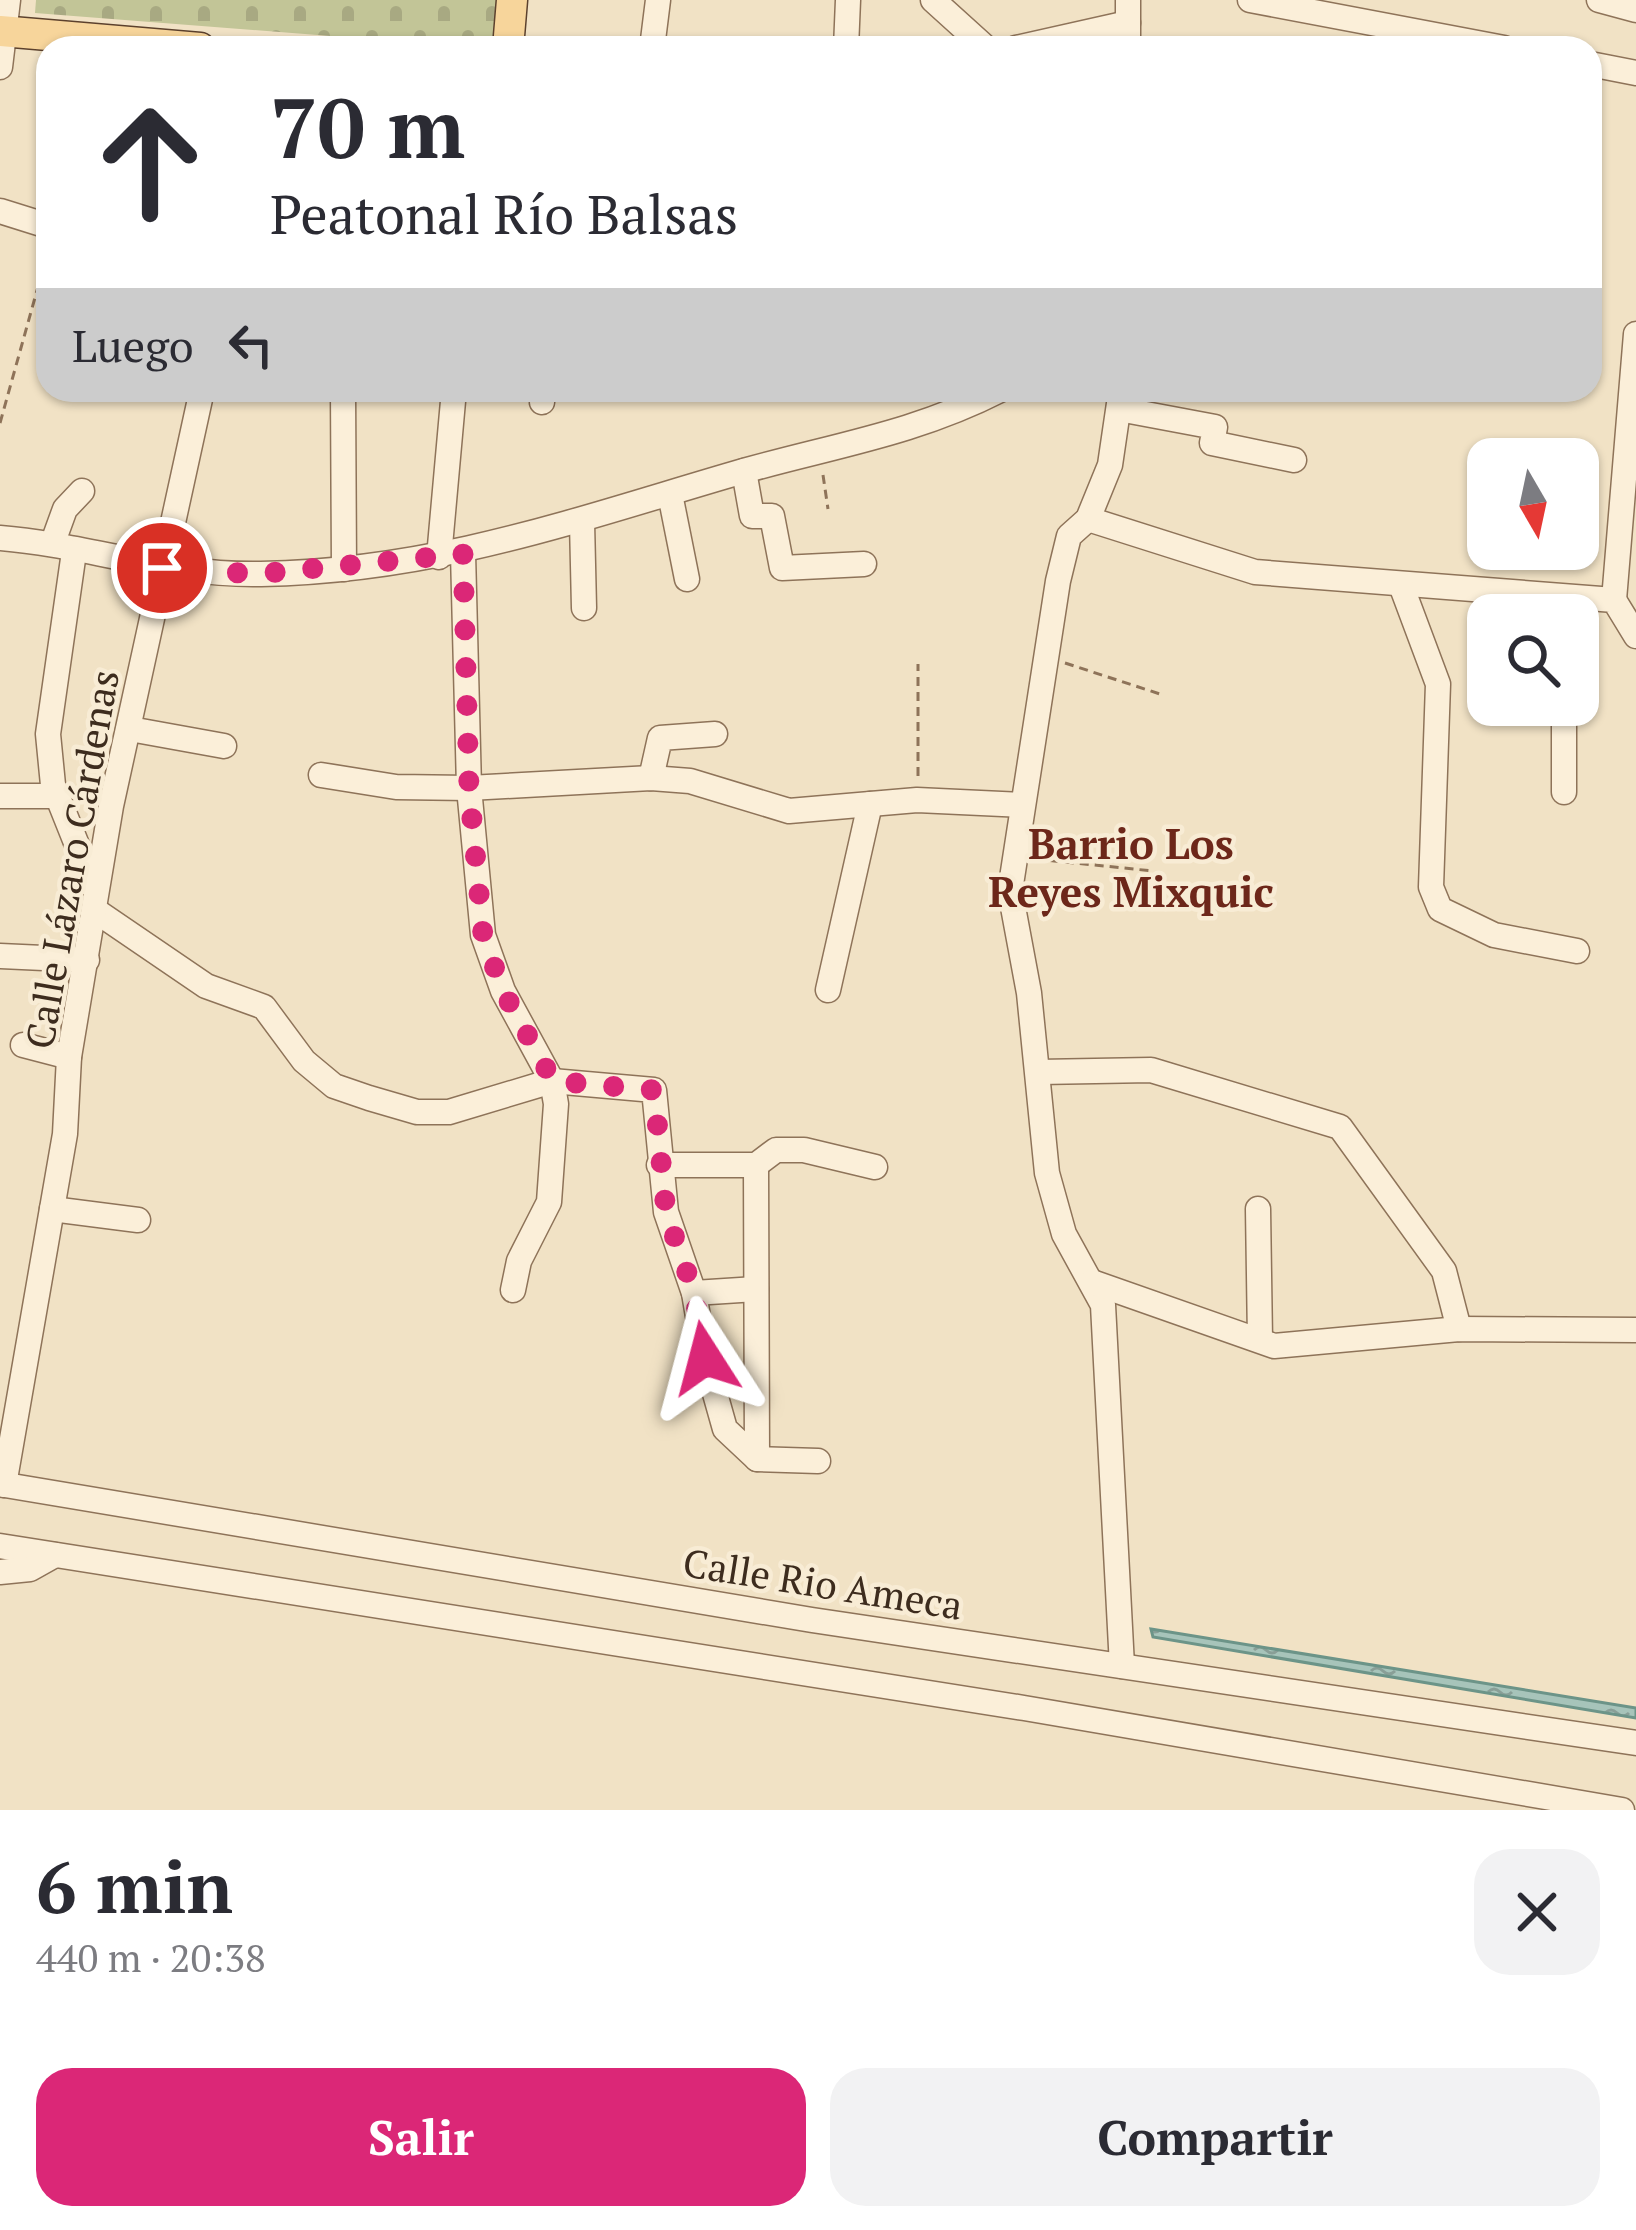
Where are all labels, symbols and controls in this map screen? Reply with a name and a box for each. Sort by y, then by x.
text: 70 m [270,71,465,182]
icon: ahead [72,84,228,240]
text: Peatonal Río Balsas [270,178,738,249]
icon: left [218,312,284,378]
text: Luego [72,315,194,375]
north arrow [1467,438,1599,570]
map controls [1467,438,1599,726]
pin [111,517,213,619]
icon: arrive [129,535,195,601]
button: search [1467,594,1599,726]
street label: Calle Lázaro Cárdenas [12,665,130,1053]
district label: Barrio Los Reyes Mixquic [988,815,1274,919]
position arrow [642,1295,768,1421]
street label: Calle Rio Ameca [680,1535,966,1631]
text: 6 min [36,1838,233,1934]
button: close [1474,1849,1600,1975]
text: 440 m · 20:38 [36,1931,266,1983]
button: Salir [36,2068,806,2206]
button: Compartir [830,2068,1600,2206]

